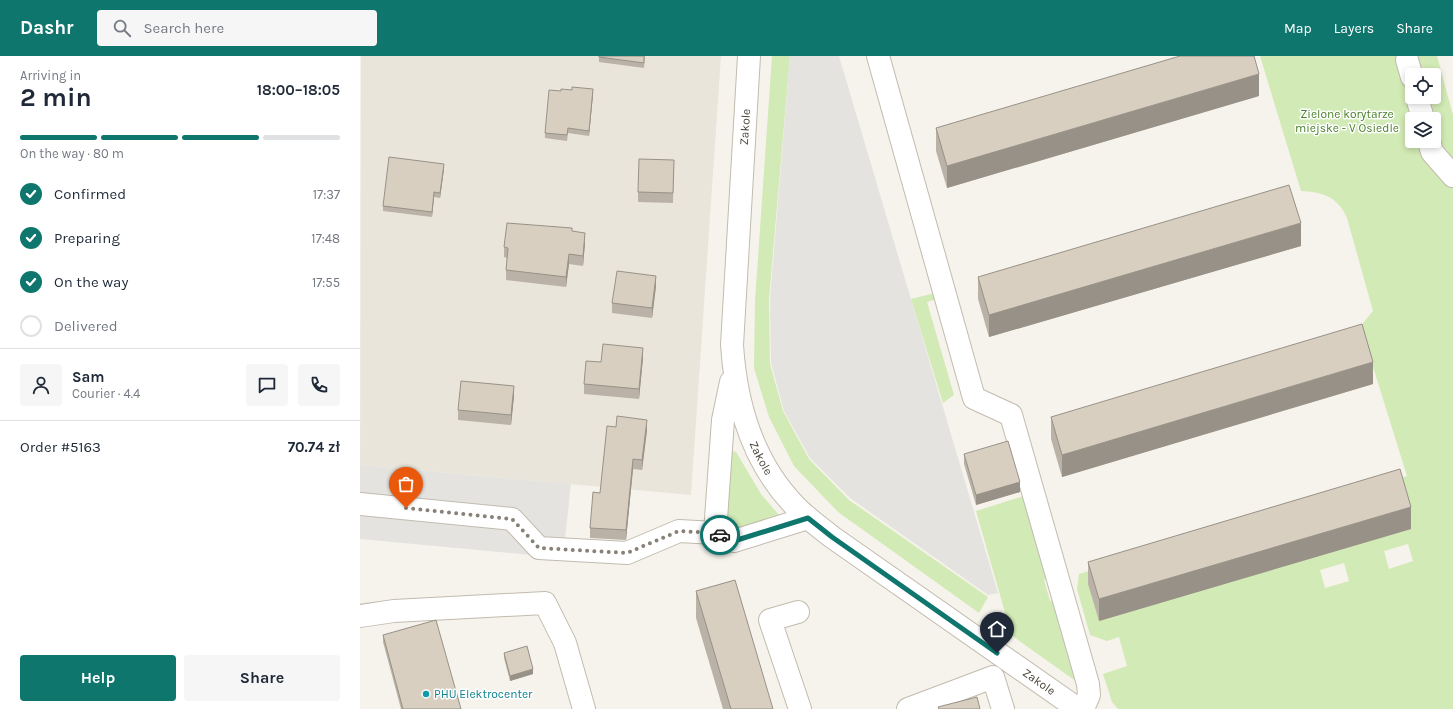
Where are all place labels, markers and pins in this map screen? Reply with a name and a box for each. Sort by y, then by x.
pin [389,467,423,508]
pin [980,612,1014,653]
place label: PHU Elektrocenter [434,687,533,701]
marker: PHU Elektrocenter [421,689,431,699]

